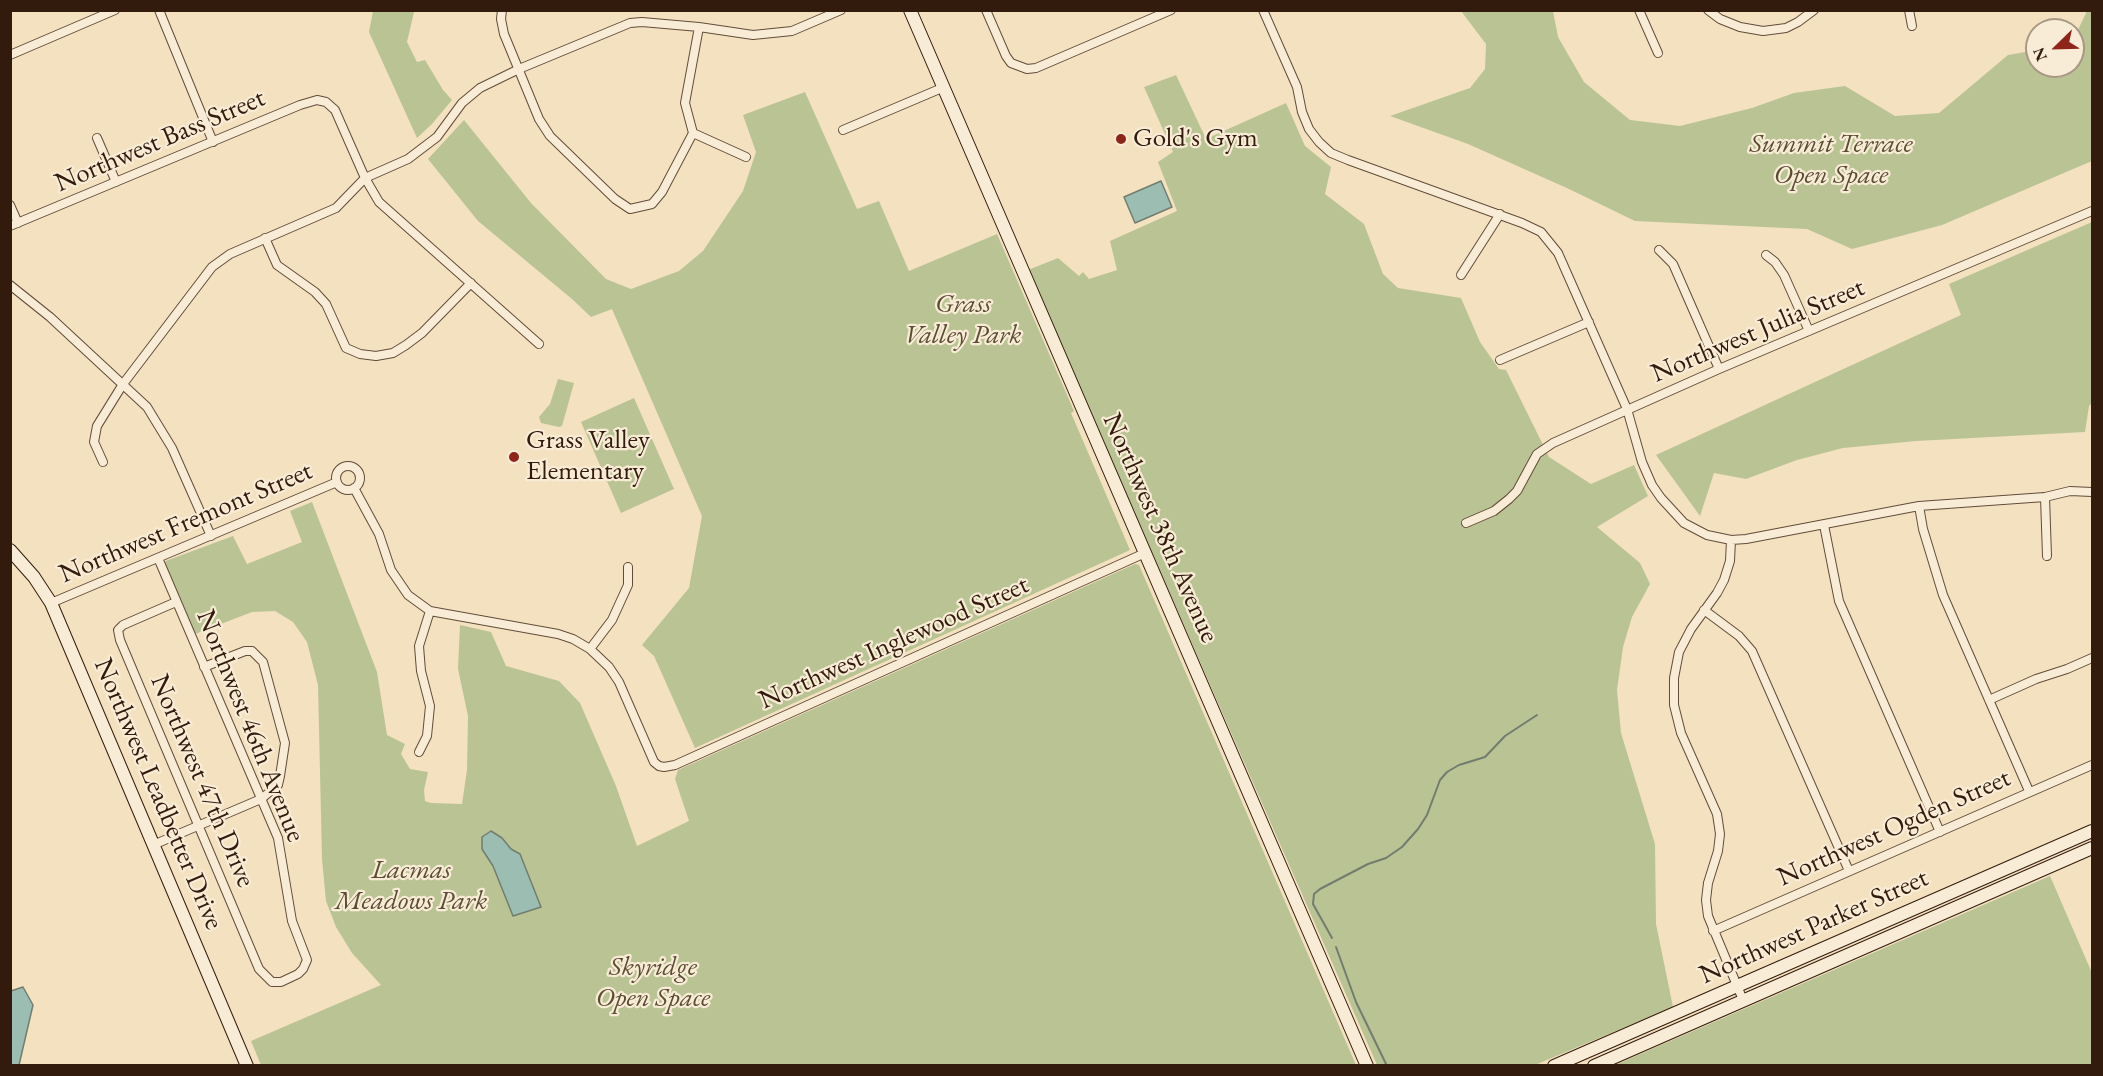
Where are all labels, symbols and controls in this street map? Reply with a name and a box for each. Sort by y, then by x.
north arrow [2025,18,2085,78]
text: N [2028,44,2052,65]
street label: Northwest Bass Street [50,82,270,200]
place label: Gold's Gym [1133,123,1258,155]
park label: Summit Terrace Open Space [1749,129,1913,192]
marker: Gold's Gym [1114,132,1128,146]
street label: Northwest Julia Street [1647,271,1869,391]
park label: Grass Valley Park [904,289,1022,352]
street label: Northwest 38th Avenue [1095,408,1225,648]
place label: Grass Valley Elementary [526,425,650,488]
marker: Grass Valley Elementary [507,450,521,464]
street label: Northwest Fremont Street [55,455,317,591]
street label: Northwest Inglewood Street [754,569,1034,717]
street label: Northwest 46th Avenue [189,605,311,847]
street label: Northwest Leadbetter Drive [86,654,230,934]
street label: Northwest 47th Drive [143,670,261,892]
street label: Northwest Ogden Street [1772,762,2016,894]
park label: Lacmas Meadows Park [335,855,487,918]
street label: Northwest Parker Street [1695,862,1933,992]
park label: Skyridge Open Space [596,952,710,1015]

